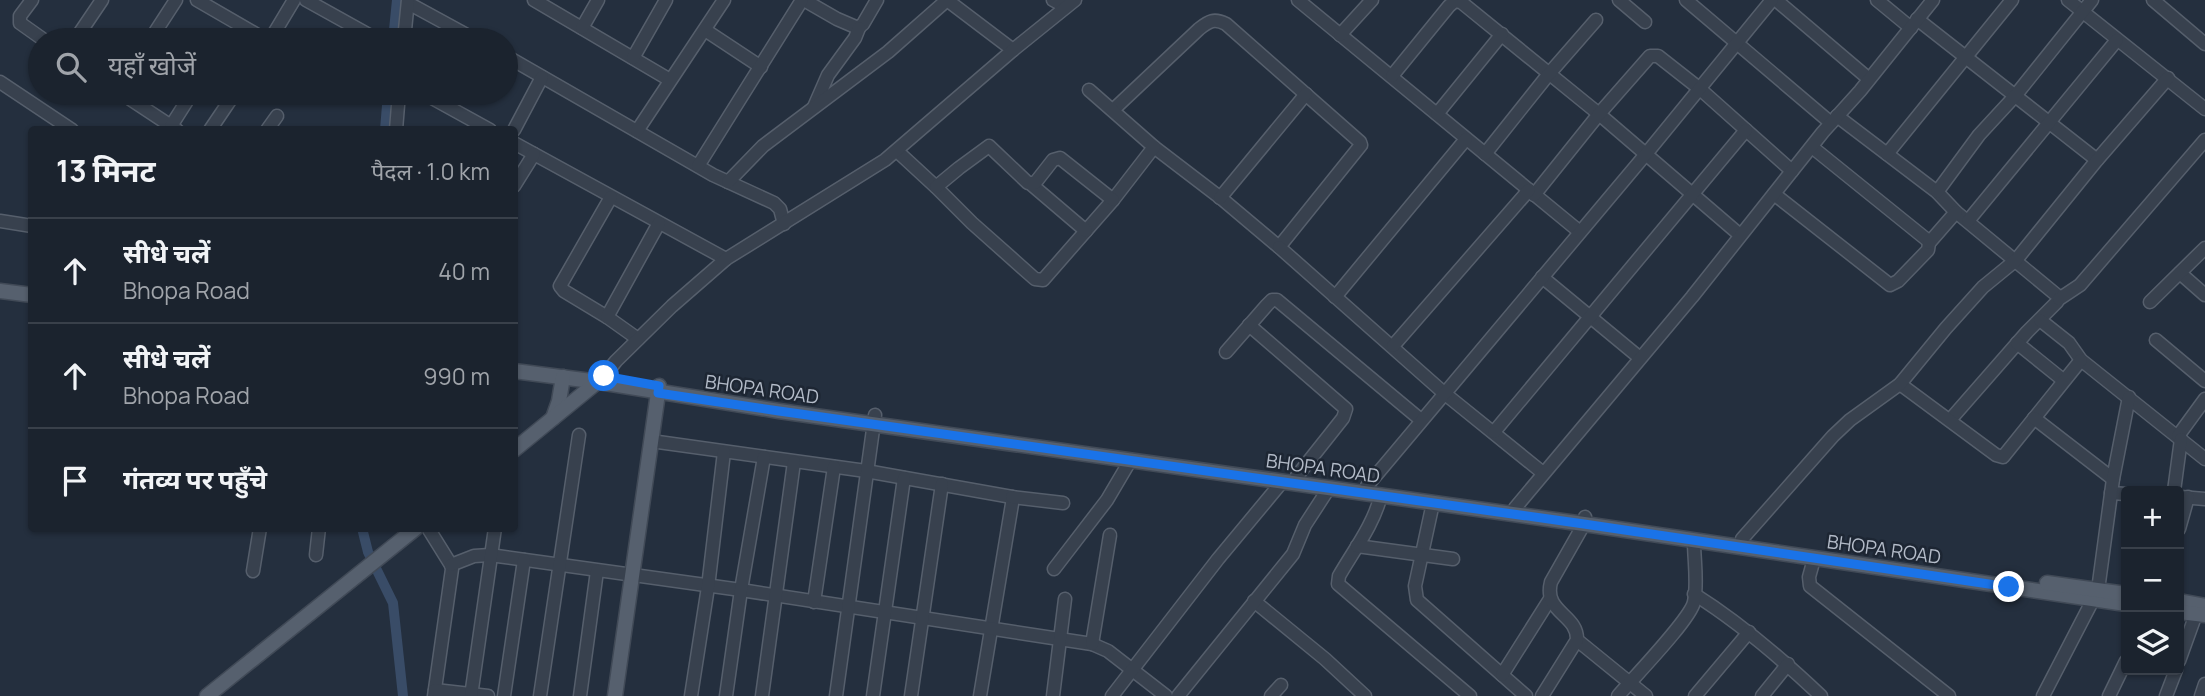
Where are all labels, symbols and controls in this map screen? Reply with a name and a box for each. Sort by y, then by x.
search box [28,28,518,105]
text: यहाँ खोजें [108,47,196,83]
icon: search [52,48,90,86]
text: 13 मिनट [56,150,156,191]
text: पैदल · 1.0 km [371,155,490,187]
text: सीधे चलें [123,235,210,271]
icon: ahead [56,252,94,290]
text: 40 m [438,255,490,287]
text: Bhopa Road [123,274,250,306]
text: सीधे चलें [123,340,210,376]
icon: ahead [56,357,94,395]
text: 990 m [423,360,490,392]
route start [588,360,619,391]
street label: BHOPA ROAD [703,368,821,410]
text: Bhopa Road [123,379,250,411]
street label: BHOPA ROAD [1264,447,1382,489]
text: गंतव्य पर पहुँचे [123,461,267,497]
icon: arrive [56,462,94,500]
map controls [2121,486,2184,675]
button: + [2121,486,2184,549]
street label: BHOPA ROAD [1825,528,1943,570]
button: − [2121,549,2184,612]
route end [1993,571,2024,602]
button: layers [2121,612,2184,675]

